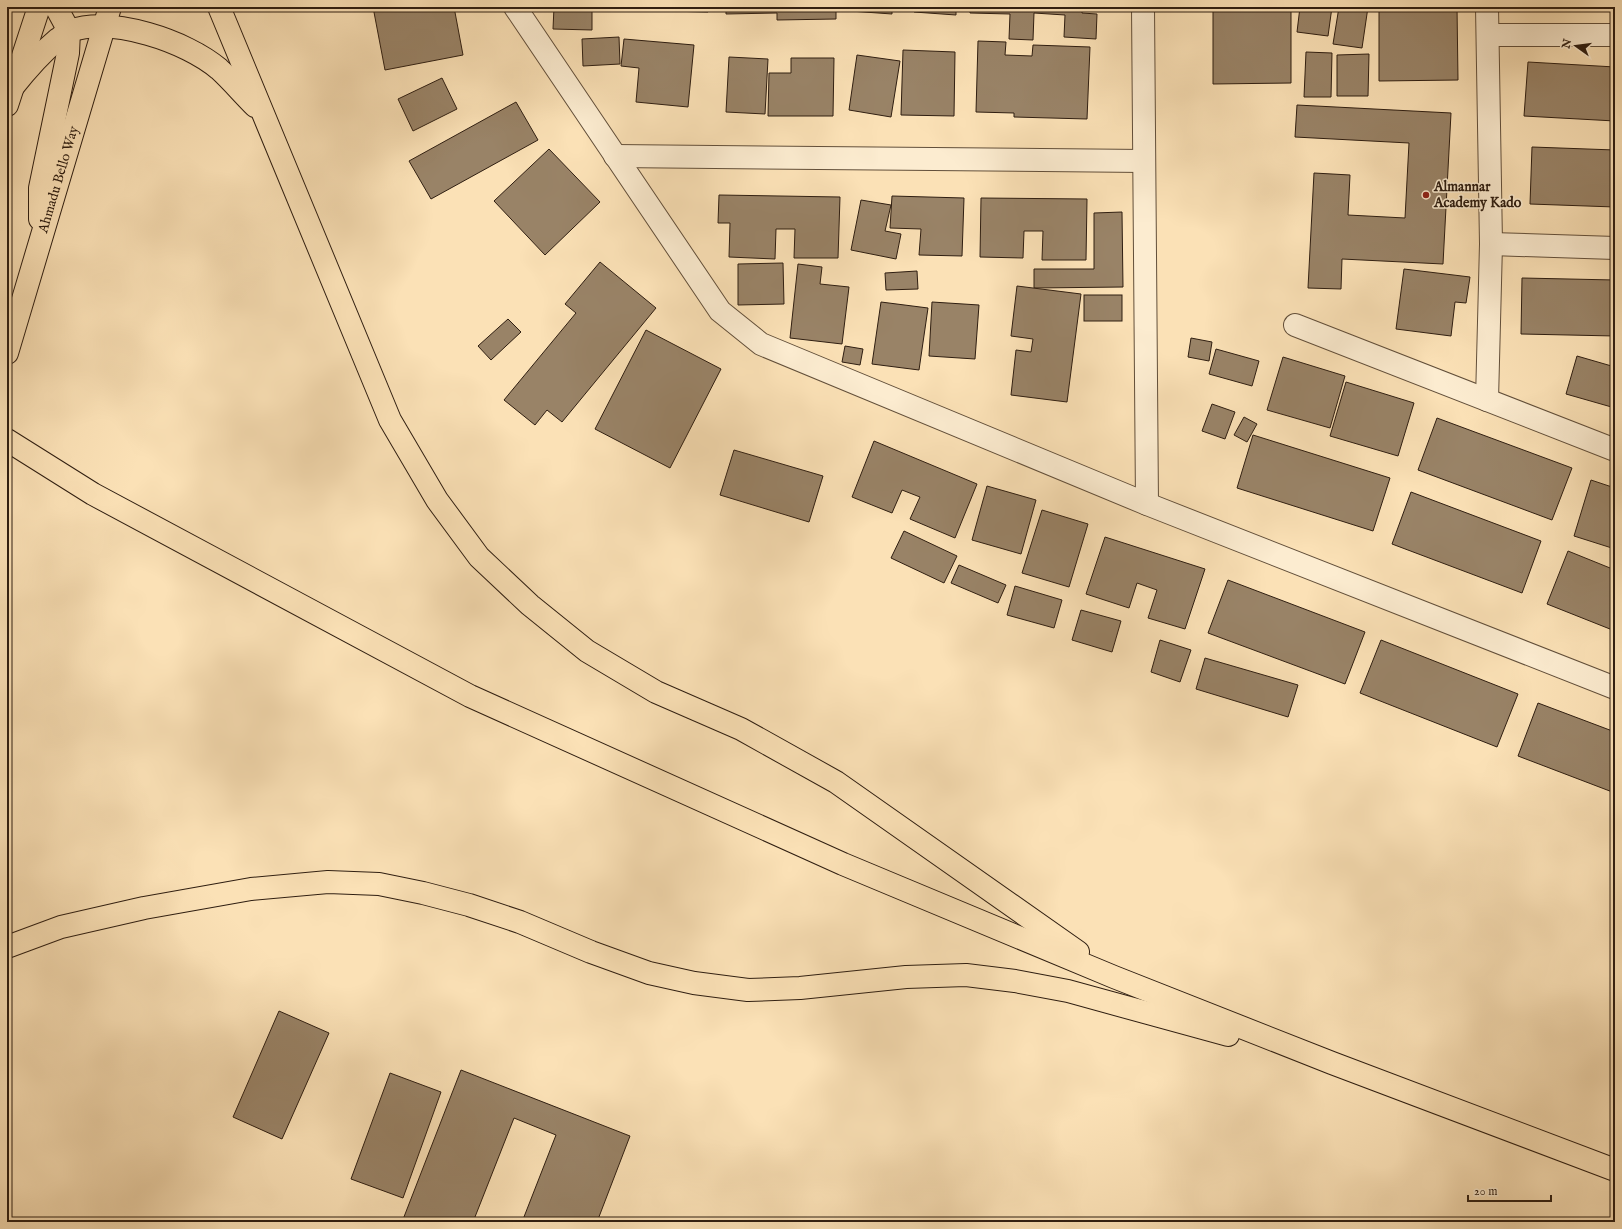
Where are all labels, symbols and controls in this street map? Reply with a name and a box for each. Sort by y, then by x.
north arrow [1556,26,1596,66]
text: N [1559,37,1575,51]
street label: Ahmadu Bello Way [34,124,83,236]
place label: Almannar Academy Kado [1433,178,1522,212]
marker: Almannar Academy Kado [1421,190,1431,200]
scale bar [1468,1177,1551,1203]
text: 20 m [1474,1184,1497,1199]

